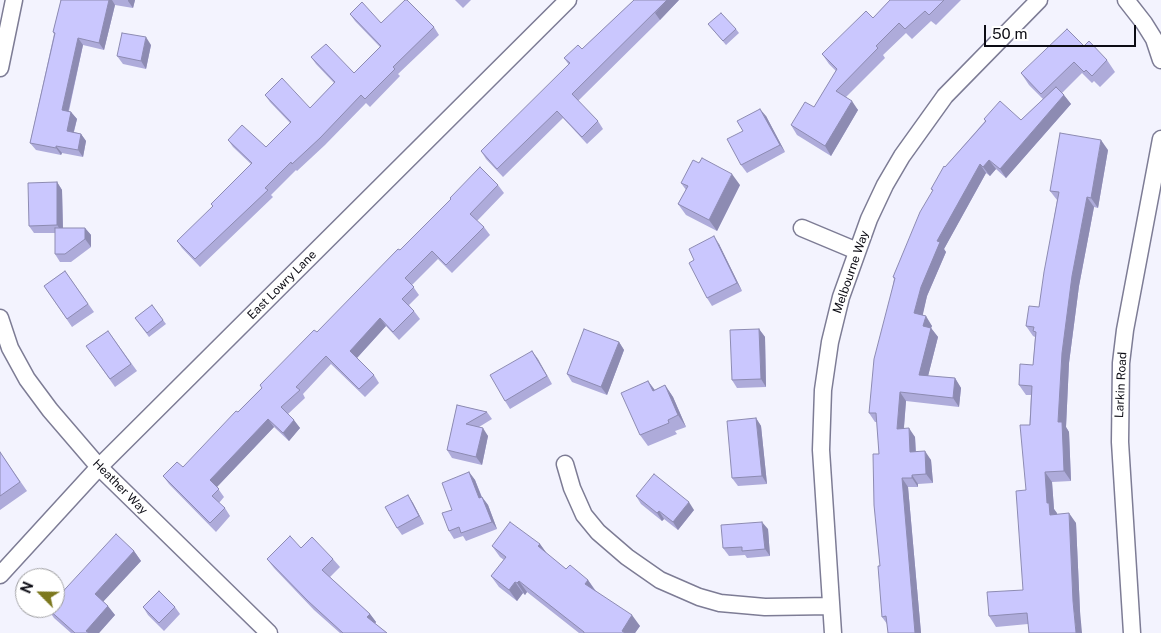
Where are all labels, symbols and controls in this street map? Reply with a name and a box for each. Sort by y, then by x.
scale bar [986,15,1138,47]
text: 50 m [992,25,1027,42]
street label: Melbourne Way [830,229,872,315]
street label: East Lowry Lane [245,248,319,322]
street label: Larkin Road [1112,352,1130,418]
street label: Heather Way [89,456,151,518]
north arrow [15,568,65,618]
text: N [18,579,37,596]

